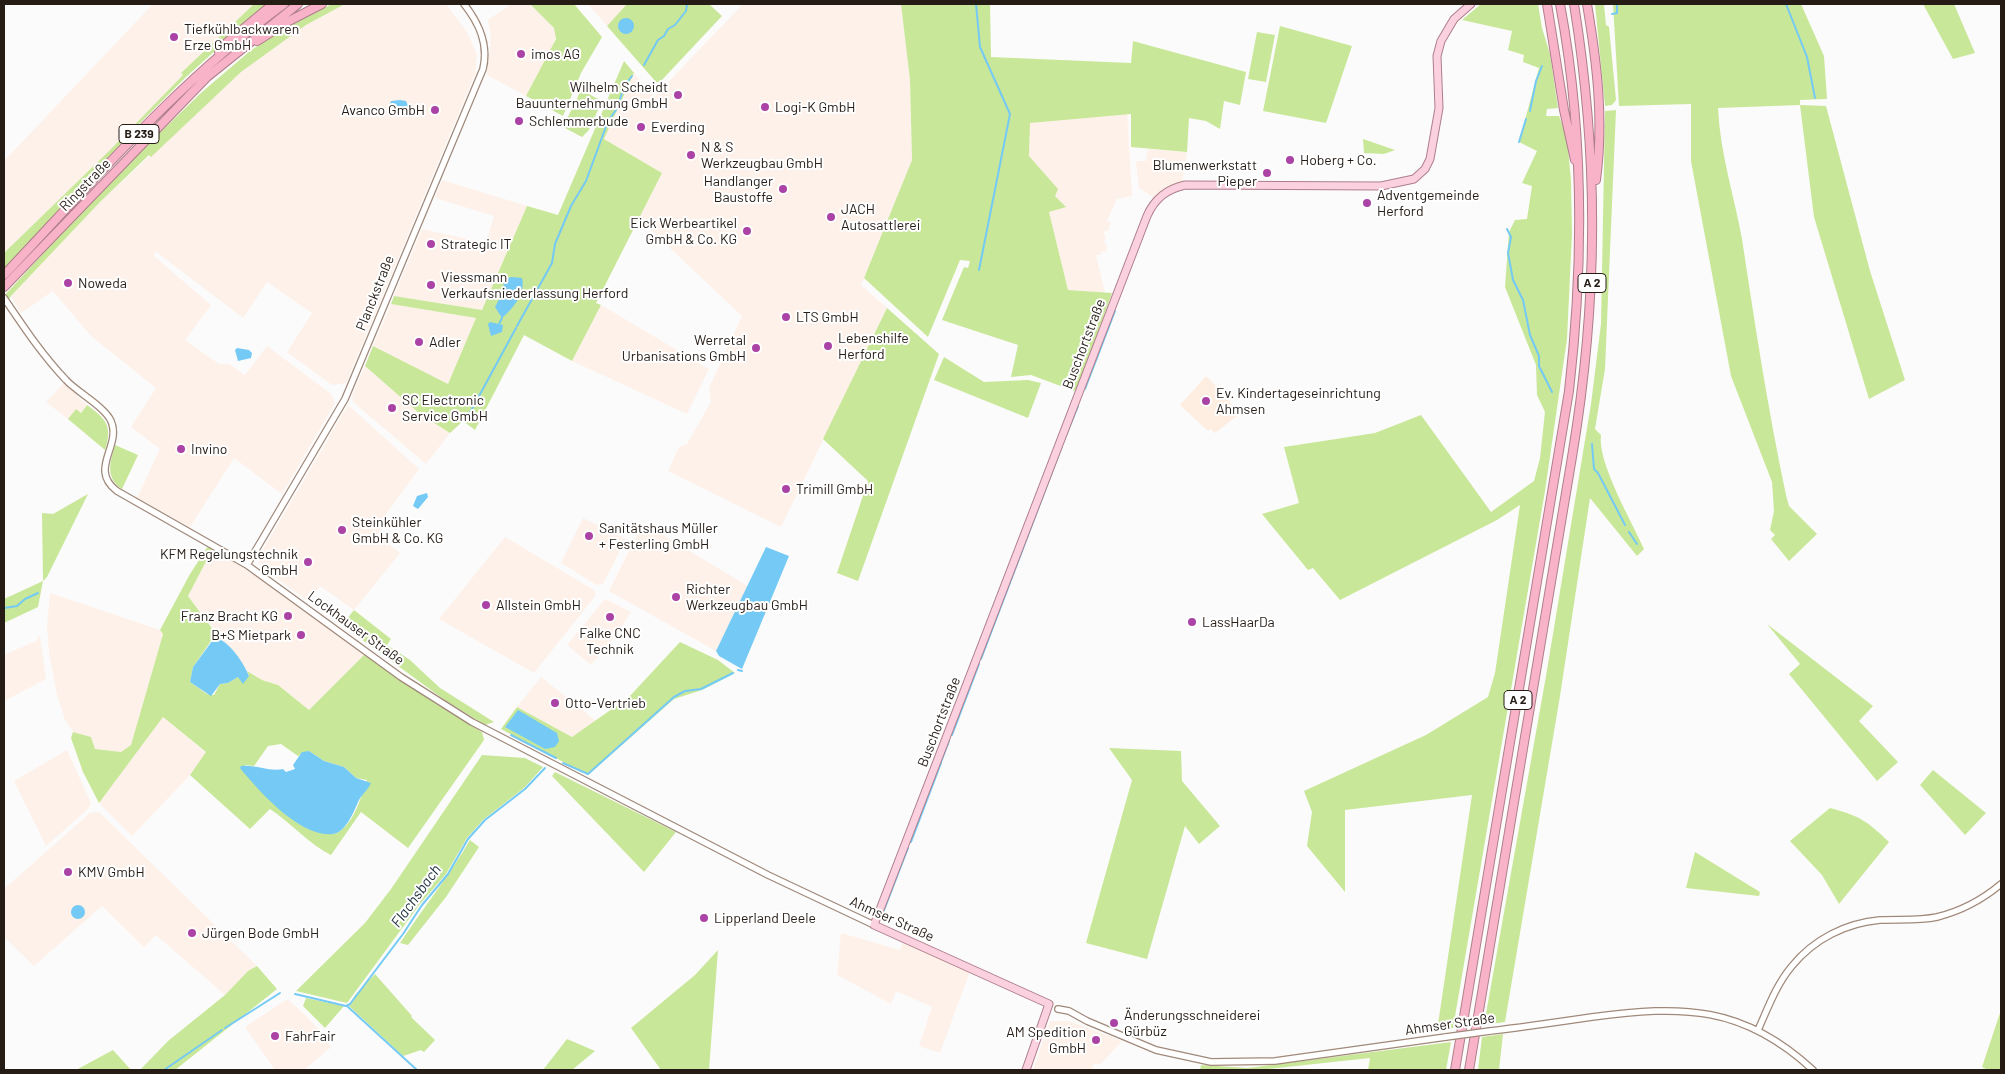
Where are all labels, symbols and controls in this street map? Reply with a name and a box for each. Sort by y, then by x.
place label: Tiefkühlbackwaren Erze GmbH [184,21,299,54]
marker: Tiefkühlbackwaren Erze GmbH [168,31,180,43]
place label: imos AG [531,46,580,62]
marker: imos AG [515,48,527,60]
place label: Wilhelm Scheidt Bauunternehmung GmbH [516,79,668,111]
marker: Wilhelm Scheidt Bauunternehmung GmbH [672,89,684,101]
place label: Logi-K GmbH [775,99,855,115]
marker: Logi-K GmbH [759,101,771,113]
place label: Avanco GmbH [341,102,425,118]
marker: Avanco GmbH [429,104,441,116]
place label: Schlemmerbude [529,113,629,129]
marker: Schlemmerbude [513,115,525,127]
place label: Everding [651,119,705,135]
marker: Everding [635,121,647,133]
road number: B 239 [119,125,159,144]
place label: N & S Werkzeugbau GmbH [701,139,823,172]
marker: N & S Werkzeugbau GmbH [685,149,697,161]
place label: Hoberg + Co. [1300,152,1377,168]
marker: Hoberg + Co. [1284,154,1296,166]
street label: Ringstraße [56,155,114,215]
place label: Blumenwerkstatt Pieper [1153,157,1257,190]
marker: Blumenwerkstatt Pieper [1261,167,1273,179]
place label: Handlanger Baustoffe [704,173,773,206]
marker: Handlanger Baustoffe [777,183,789,195]
place label: Adventgemeinde Herford [1377,187,1479,220]
marker: Adventgemeinde Herford [1361,197,1373,209]
place label: JACH Autosattlerei [841,201,920,233]
marker: JACH Autosattlerei [825,211,837,223]
place label: Eick Werbeartikel GmbH & Co. KG [630,215,737,248]
marker: Eick Werbeartikel GmbH & Co. KG [741,225,753,237]
place label: Strategic IT [441,236,512,252]
marker: Strategic IT [425,238,437,250]
street label: Planckstraße [352,253,398,333]
place label: Viessmann Verkaufsniederlassung Herford [441,269,628,302]
road number: A 2 [1578,274,1606,292]
place label: Noweda [78,275,127,291]
marker: Noweda [62,277,74,289]
marker: Viessmann Verkaufsniederlassung Herford [425,279,437,291]
street label: Buschortstraße [1059,297,1109,391]
place label: LTS GmbH [796,309,859,325]
marker: LTS GmbH [780,311,792,323]
place label: Lebenshilfe Herford [838,330,909,362]
place label: Werretal Urbanisations GmbH [622,332,746,364]
place label: Adler [429,334,461,350]
marker: Adler [413,336,425,348]
marker: Lebenshilfe Herford [822,340,834,352]
marker: Werretal Urbanisations GmbH [750,342,762,354]
place label: Ev. Kindertageseinrichtung Ahmsen [1216,385,1381,418]
place label: SC Electronic Service GmbH [402,392,488,424]
marker: Ev. Kindertageseinrichtung Ahmsen [1200,395,1212,407]
marker: SC Electronic Service GmbH [386,402,398,414]
place label: Invino [191,441,227,457]
marker: Invino [175,443,187,455]
place label: Trimill GmbH [796,481,873,497]
marker: Trimill GmbH [780,483,792,495]
place label: Steinkühler GmbH & Co. KG [352,514,443,546]
place label: Sanitätshaus Müller + Festerling GmbH [599,520,718,552]
marker: Steinkühler GmbH & Co. KG [336,524,348,536]
marker: Sanitätshaus Müller + Festerling GmbH [583,530,595,542]
place label: KFM Regelungstechnik GmbH [160,546,298,578]
marker: KFM Regelungstechnik GmbH [302,556,314,568]
place label: Richter Werkzeugbau GmbH [686,581,808,614]
street label: Lockhauser Straße [305,587,407,669]
marker: Richter Werkzeugbau GmbH [670,591,682,603]
place label: Allstein GmbH [496,597,581,613]
marker: Allstein GmbH [480,599,492,611]
place label: Franz Bracht KG [181,608,278,624]
marker: Franz Bracht KG [282,610,294,622]
marker: Falke CNC Technik [604,611,616,623]
place label: LassHaarDa [1202,614,1275,630]
marker: LassHaarDa [1186,616,1198,628]
place label: Falke CNC Technik [579,625,641,658]
place label: B+S Mietpark [211,627,291,643]
marker: B+S Mietpark [295,629,307,641]
street label: Buschortstraße [914,675,964,769]
road number: A 2 [1504,690,1532,710]
place label: Otto-Vertrieb [565,695,646,711]
marker: Otto-Vertrieb [549,697,561,709]
water label: Flachsbach [387,861,445,931]
place label: KMV GmbH [78,864,145,880]
marker: KMV GmbH [62,866,74,878]
street label: Ahmser Straße [847,893,937,945]
place label: Lipperland Deele [714,910,816,926]
marker: Lipperland Deele [698,912,710,924]
place label: Jürgen Bode GmbH [202,925,319,941]
marker: Jürgen Bode GmbH [186,927,198,939]
place label: Änderungsschneiderei Gürbüz [1124,1007,1260,1040]
street label: Ahmser Straße [1404,1009,1496,1039]
marker: Änderungsschneiderei Gürbüz [1108,1017,1120,1029]
place label: AM Spedition GmbH [1006,1024,1086,1056]
place label: FahrFair [285,1028,336,1044]
marker: FahrFair [269,1030,281,1042]
marker: AM Spedition GmbH [1090,1034,1102,1046]

